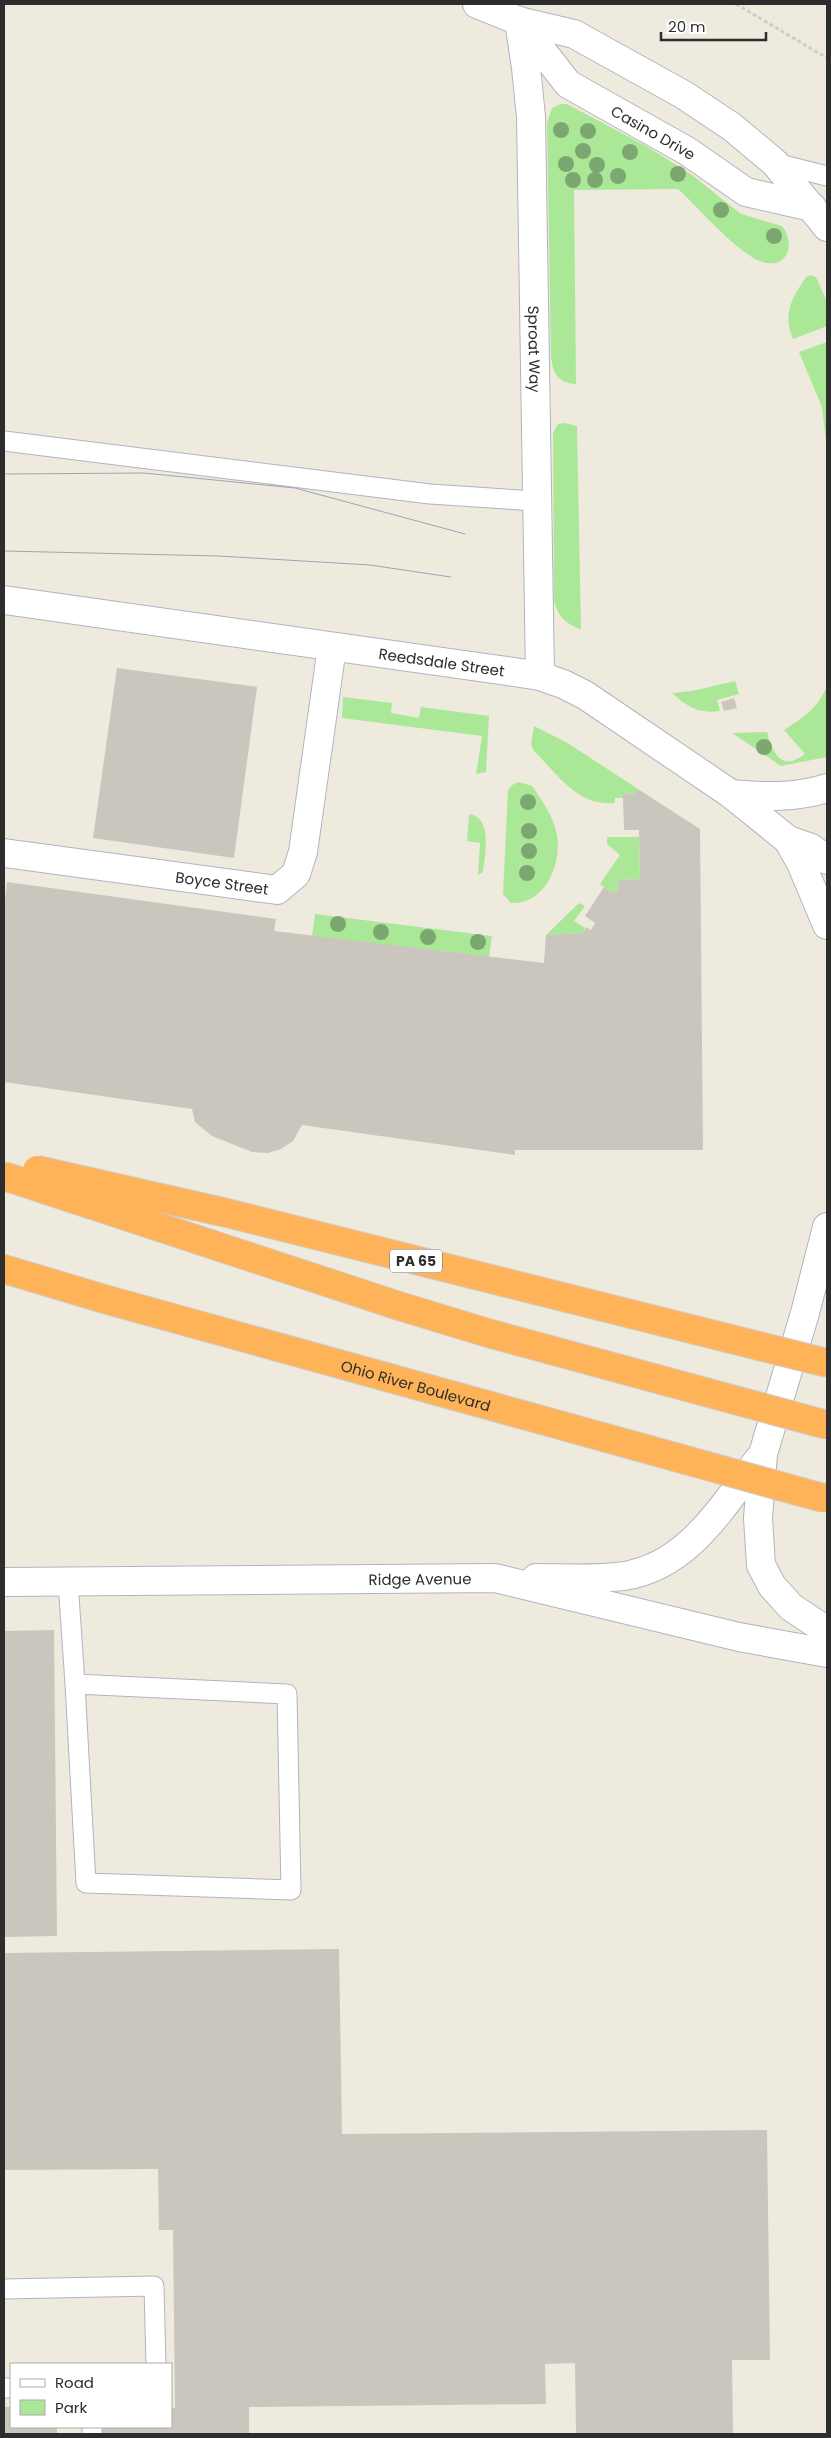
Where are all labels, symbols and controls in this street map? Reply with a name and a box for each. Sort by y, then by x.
scale bar [661,10,766,42]
text: 20 m [668,16,706,37]
street label: Casino Drive [607,100,700,165]
street label: Sproat Way [524,306,546,393]
street label: Reedsdale Street [377,642,506,681]
street label: Boyce Street [174,866,270,899]
road number: PA 65 [390,1250,442,1272]
street label: Ohio River Boulevard [339,1354,493,1416]
street label: Ridge Avenue [368,1568,471,1590]
legend [10,2363,172,2428]
text: Road [55,2372,94,2393]
text: Park [55,2397,87,2418]

